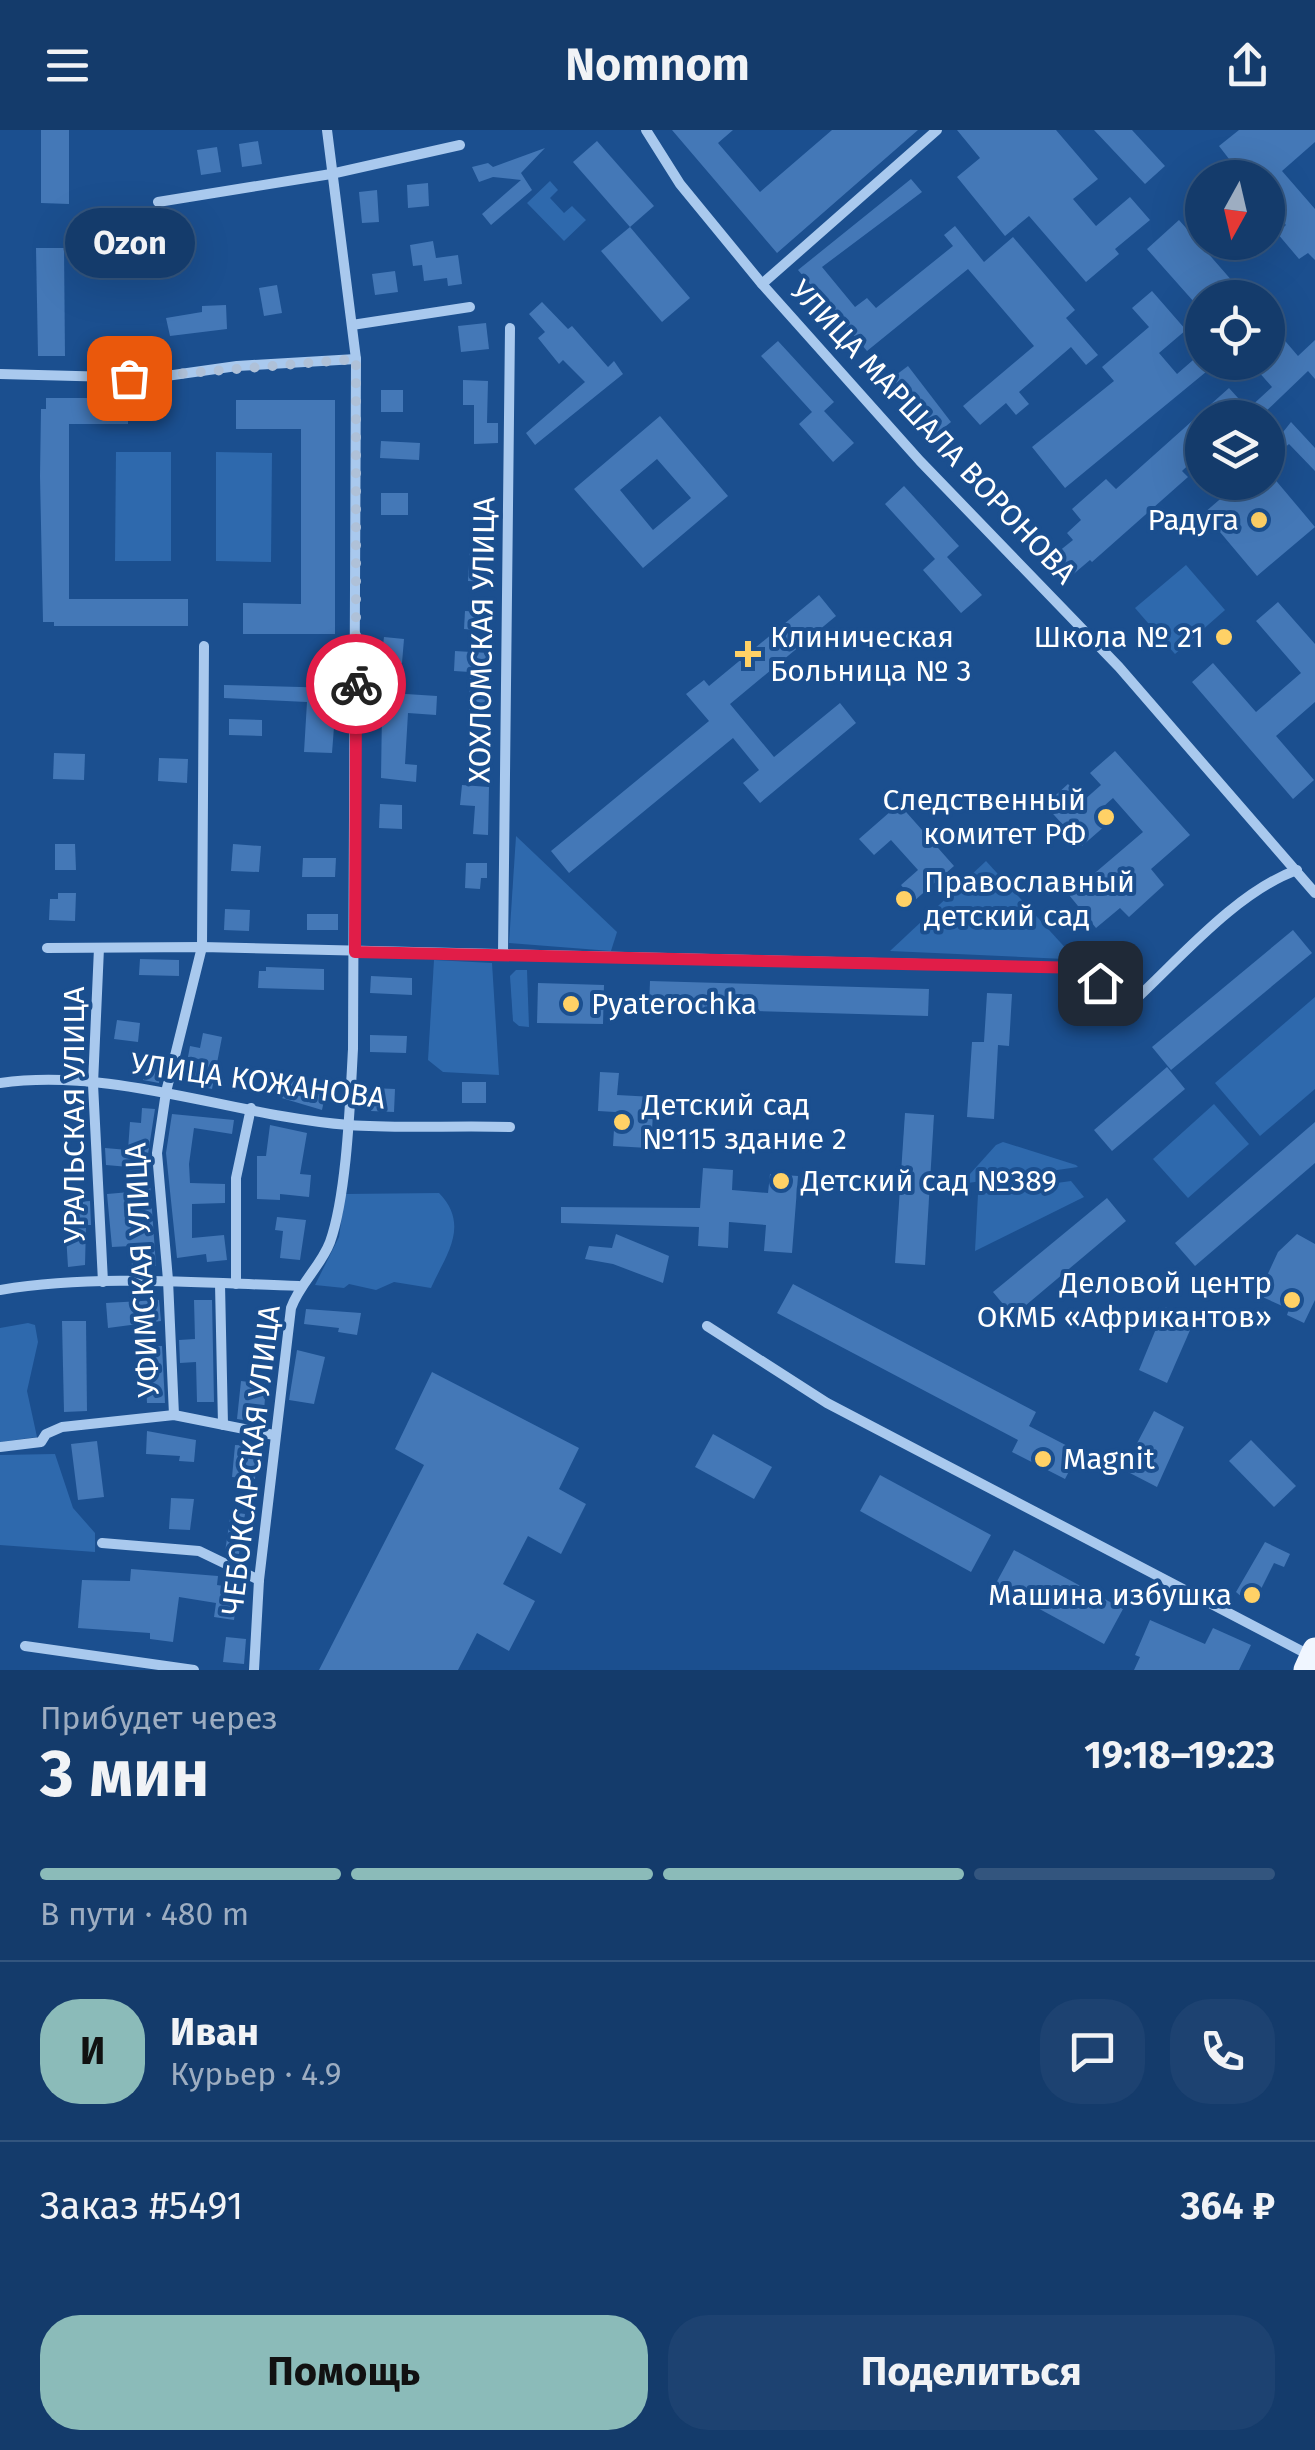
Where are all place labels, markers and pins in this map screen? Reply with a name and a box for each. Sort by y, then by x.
callout: Ozon [64,208,194,278]
pin [87,336,172,421]
place label: Радуга [1147,502,1239,538]
marker: Радуга [1248,509,1270,531]
place label: Клиническая Больница № 3 [770,619,972,689]
place label: Школа № 21 [1033,619,1204,655]
marker: Школа № 21 [1213,626,1235,648]
marker: Клиническая Больница № 3 [735,641,761,667]
place label: Следственный комитет РФ [883,782,1086,852]
marker: Следственный комитет РФ [1095,806,1117,828]
place label: Православный детский сад [924,864,1135,934]
marker: Православный детский сад [893,888,915,910]
pin [1058,941,1143,1026]
place label: Pyaterochka [591,986,757,1022]
marker: Pyaterochka [560,993,582,1015]
place label: Детский сад №115 здание 2 [641,1087,847,1157]
marker: Детский сад №115 здание 2 [611,1111,633,1133]
place label: Детский сад №389 [800,1163,1057,1199]
marker: Детский сад №389 [770,1170,792,1192]
place label: Деловой центр ОКМБ «Африкантов» [977,1265,1272,1335]
marker: Деловой центр ОКМБ «Африкантов» [1281,1289,1303,1311]
place label: Magnit [1063,1441,1155,1477]
marker: Magnit [1032,1448,1054,1470]
place label: Машина избушка [988,1577,1232,1613]
marker: Машина избушка [1241,1584,1263,1606]

